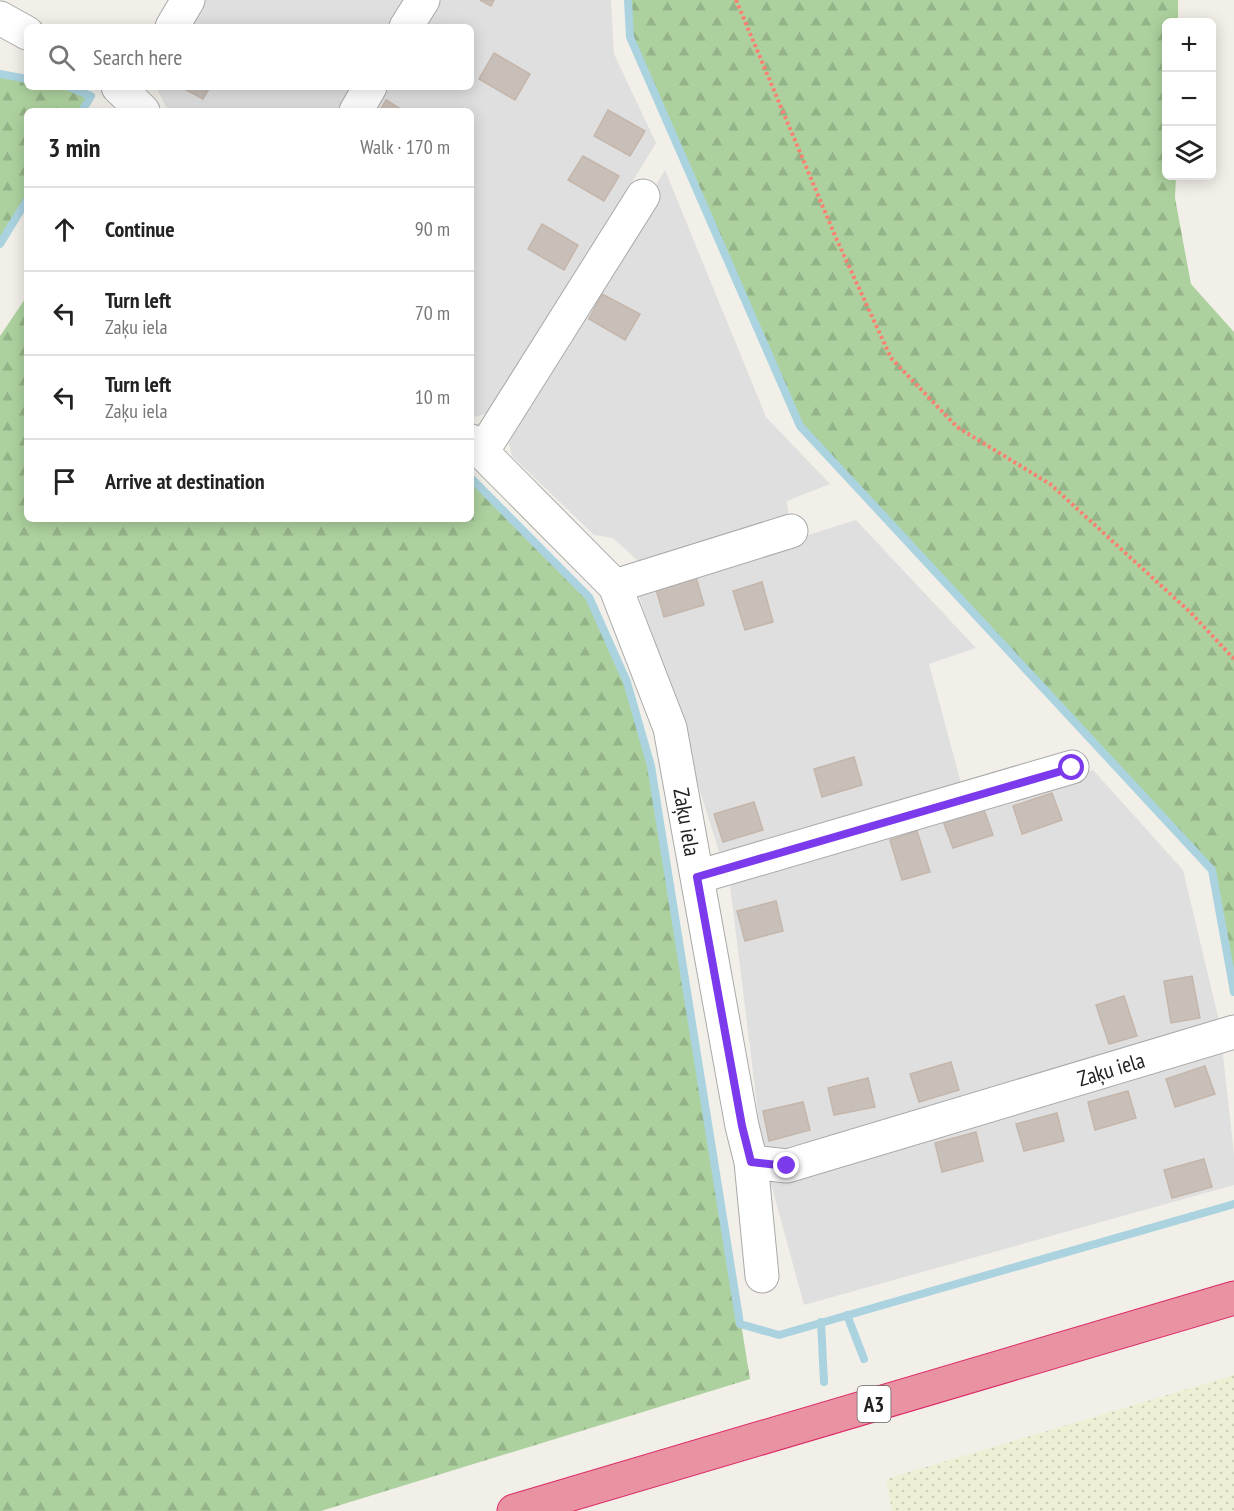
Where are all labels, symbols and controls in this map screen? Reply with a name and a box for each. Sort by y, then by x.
map controls [1162,18,1216,180]
button: + [1162,18,1216,72]
search box [24,24,474,90]
icon: search [45,41,78,74]
text: Search here [93,43,182,71]
button: − [1162,72,1216,126]
button: layers [1162,126,1216,180]
text: 3 min [48,131,101,164]
text: Walk · 170 m [360,134,450,160]
icon: ahead [48,213,81,246]
text: Continue [105,215,175,243]
text: 90 m [415,216,450,242]
text: Turn left [105,286,171,314]
icon: left [48,297,81,330]
text: 70 m [415,300,450,326]
text: Zaķu iela [105,314,167,340]
text: Turn left [105,370,171,398]
icon: left [48,381,81,414]
text: 10 m [415,384,450,410]
text: Zaķu iela [105,398,167,424]
icon: arrive [48,465,81,498]
text: Arrive at destination [105,467,265,495]
route start [1058,754,1084,780]
street label: Zaķu iela [667,786,707,858]
street label: Zaķu iela [1074,1046,1148,1092]
route end [773,1152,799,1178]
road number: A3 [858,1386,890,1422]

